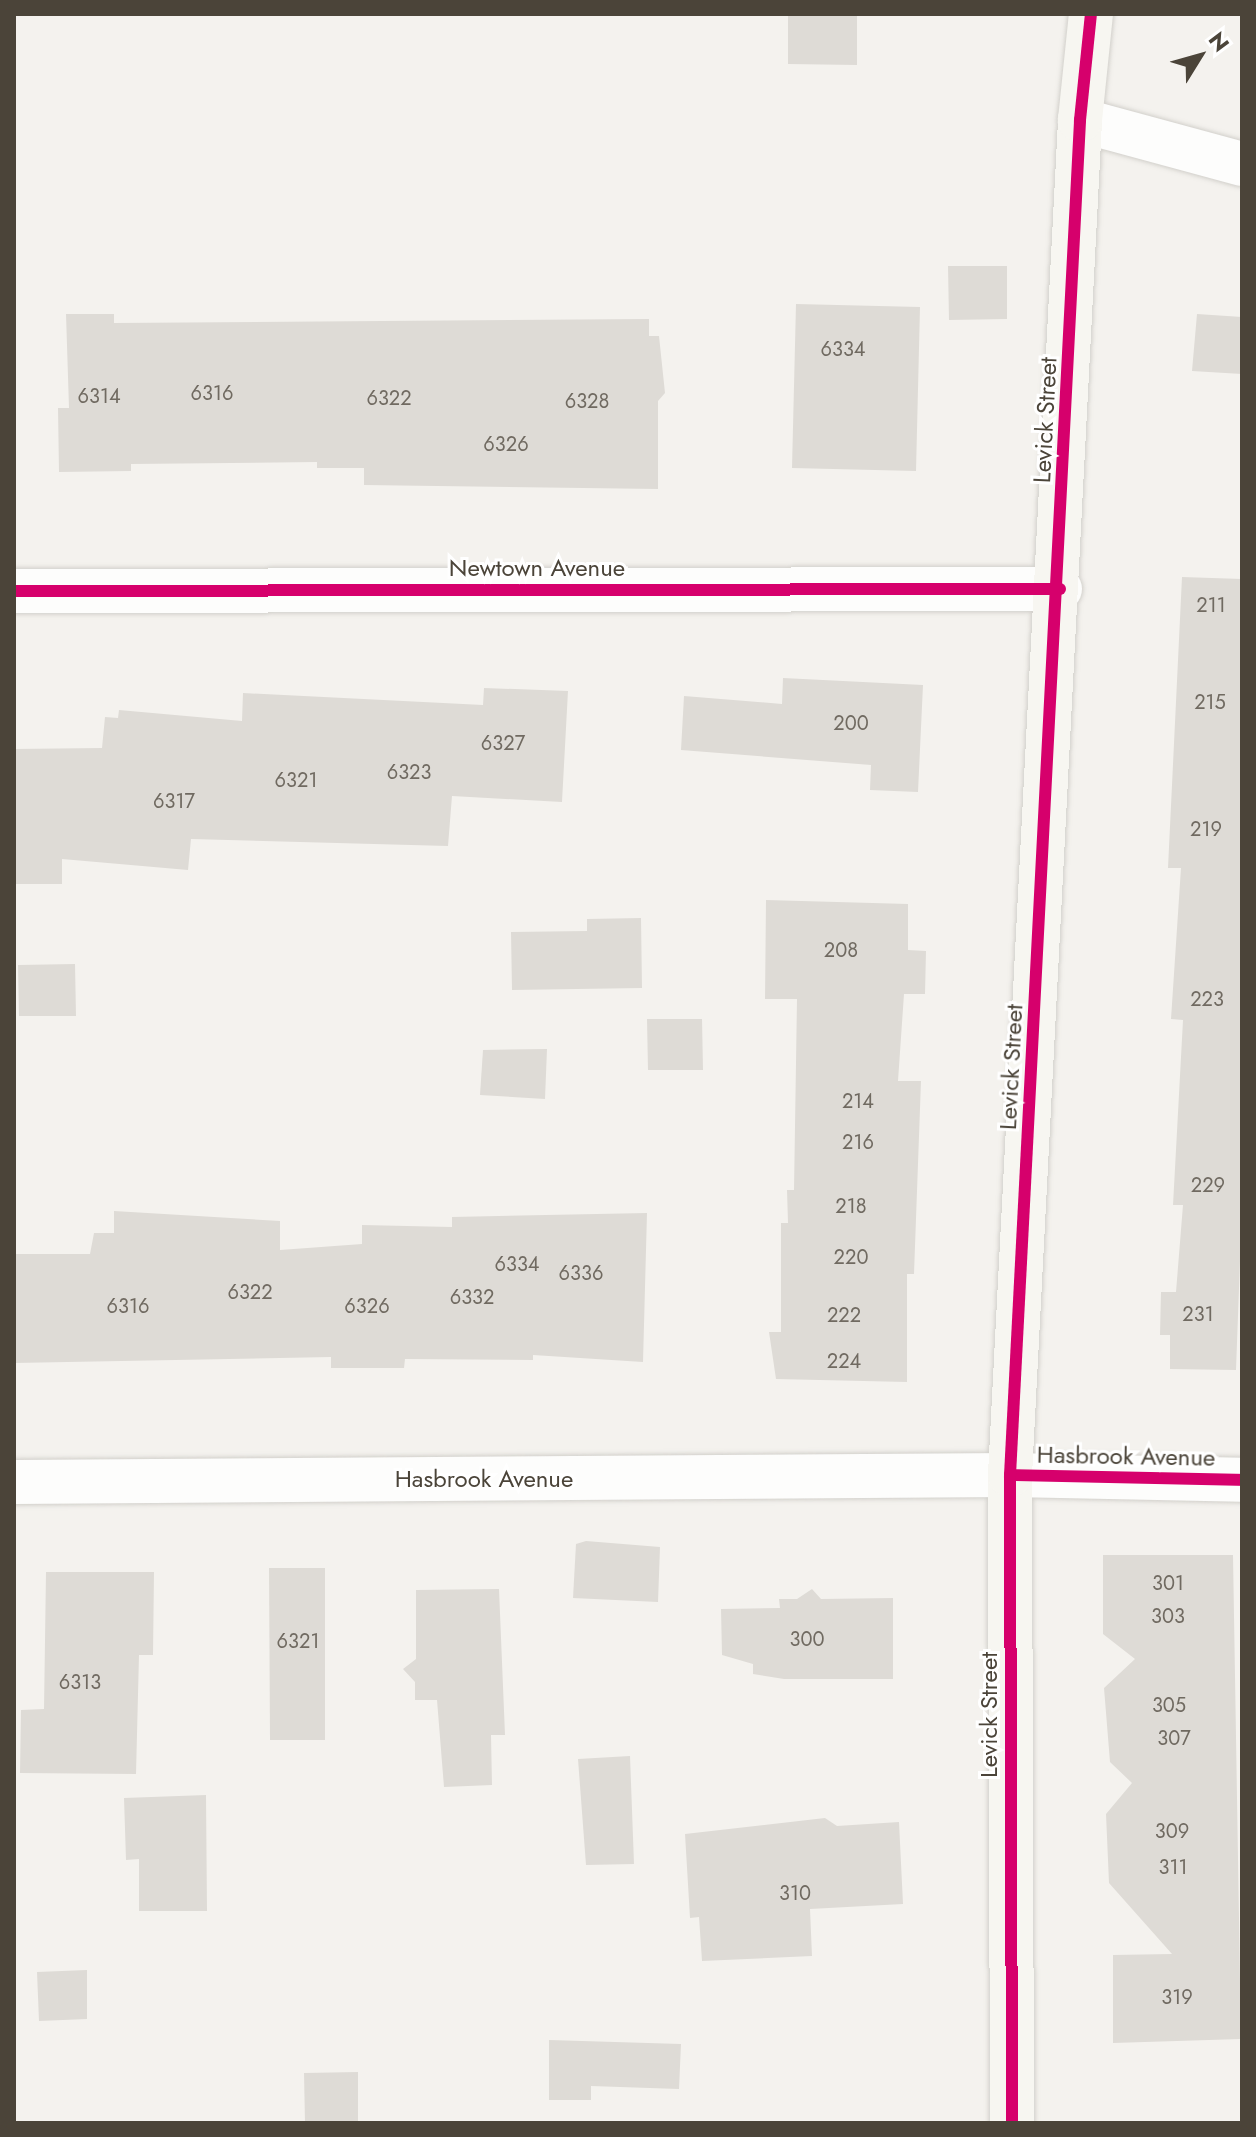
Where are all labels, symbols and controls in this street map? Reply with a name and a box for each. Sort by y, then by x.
north arrow [1160,16,1240,96]
text: N [1201,25,1237,58]
house number: 6334 [820,337,866,361]
street label: Levick Street [1027,356,1063,484]
house number: 6316 [191,381,233,405]
house number: 6314 [77,384,121,408]
house number: 6322 [366,386,412,410]
house number: 6328 [565,389,609,413]
house number: 6326 [483,432,529,456]
street label: Newtown Avenue [449,554,625,582]
house number: 211 [1196,593,1226,617]
house number: 215 [1194,690,1226,714]
house number: 200 [833,711,869,735]
house number: 6327 [481,731,525,755]
house number: 6323 [387,760,431,784]
house number: 6321 [275,768,317,792]
house number: 6317 [153,789,195,813]
house number: 219 [1190,817,1222,841]
house number: 208 [824,938,858,962]
house number: 223 [1190,987,1224,1011]
street label: Levick Street [993,1003,1029,1131]
house number: 214 [842,1089,874,1113]
house number: 216 [842,1130,874,1154]
house number: 229 [1191,1173,1225,1197]
house number: 218 [835,1194,867,1218]
house number: 220 [834,1245,868,1269]
house number: 6334 [494,1252,540,1276]
house number: 6336 [559,1261,603,1285]
house number: 6322 [227,1280,273,1304]
house number: 6332 [450,1285,494,1309]
house number: 6316 [107,1294,149,1318]
house number: 6326 [344,1294,390,1318]
house number: 231 [1182,1302,1214,1326]
house number: 222 [827,1303,861,1327]
house number: 224 [827,1349,861,1373]
street label: Hasbrook Avenue [1036,1440,1216,1472]
street label: Hasbrook Avenue [395,1465,573,1493]
house number: 301 [1152,1571,1184,1595]
house number: 303 [1151,1604,1185,1628]
house number: 300 [790,1627,824,1651]
house number: 6321 [277,1629,319,1653]
street label: Levick Street [975,1652,1003,1778]
house number: 6313 [59,1670,101,1694]
house number: 305 [1152,1693,1186,1717]
house number: 307 [1157,1726,1191,1750]
house number: 309 [1155,1819,1189,1843]
house number: 311 [1159,1855,1187,1879]
house number: 310 [779,1881,811,1905]
house number: 319 [1161,1985,1193,2009]

